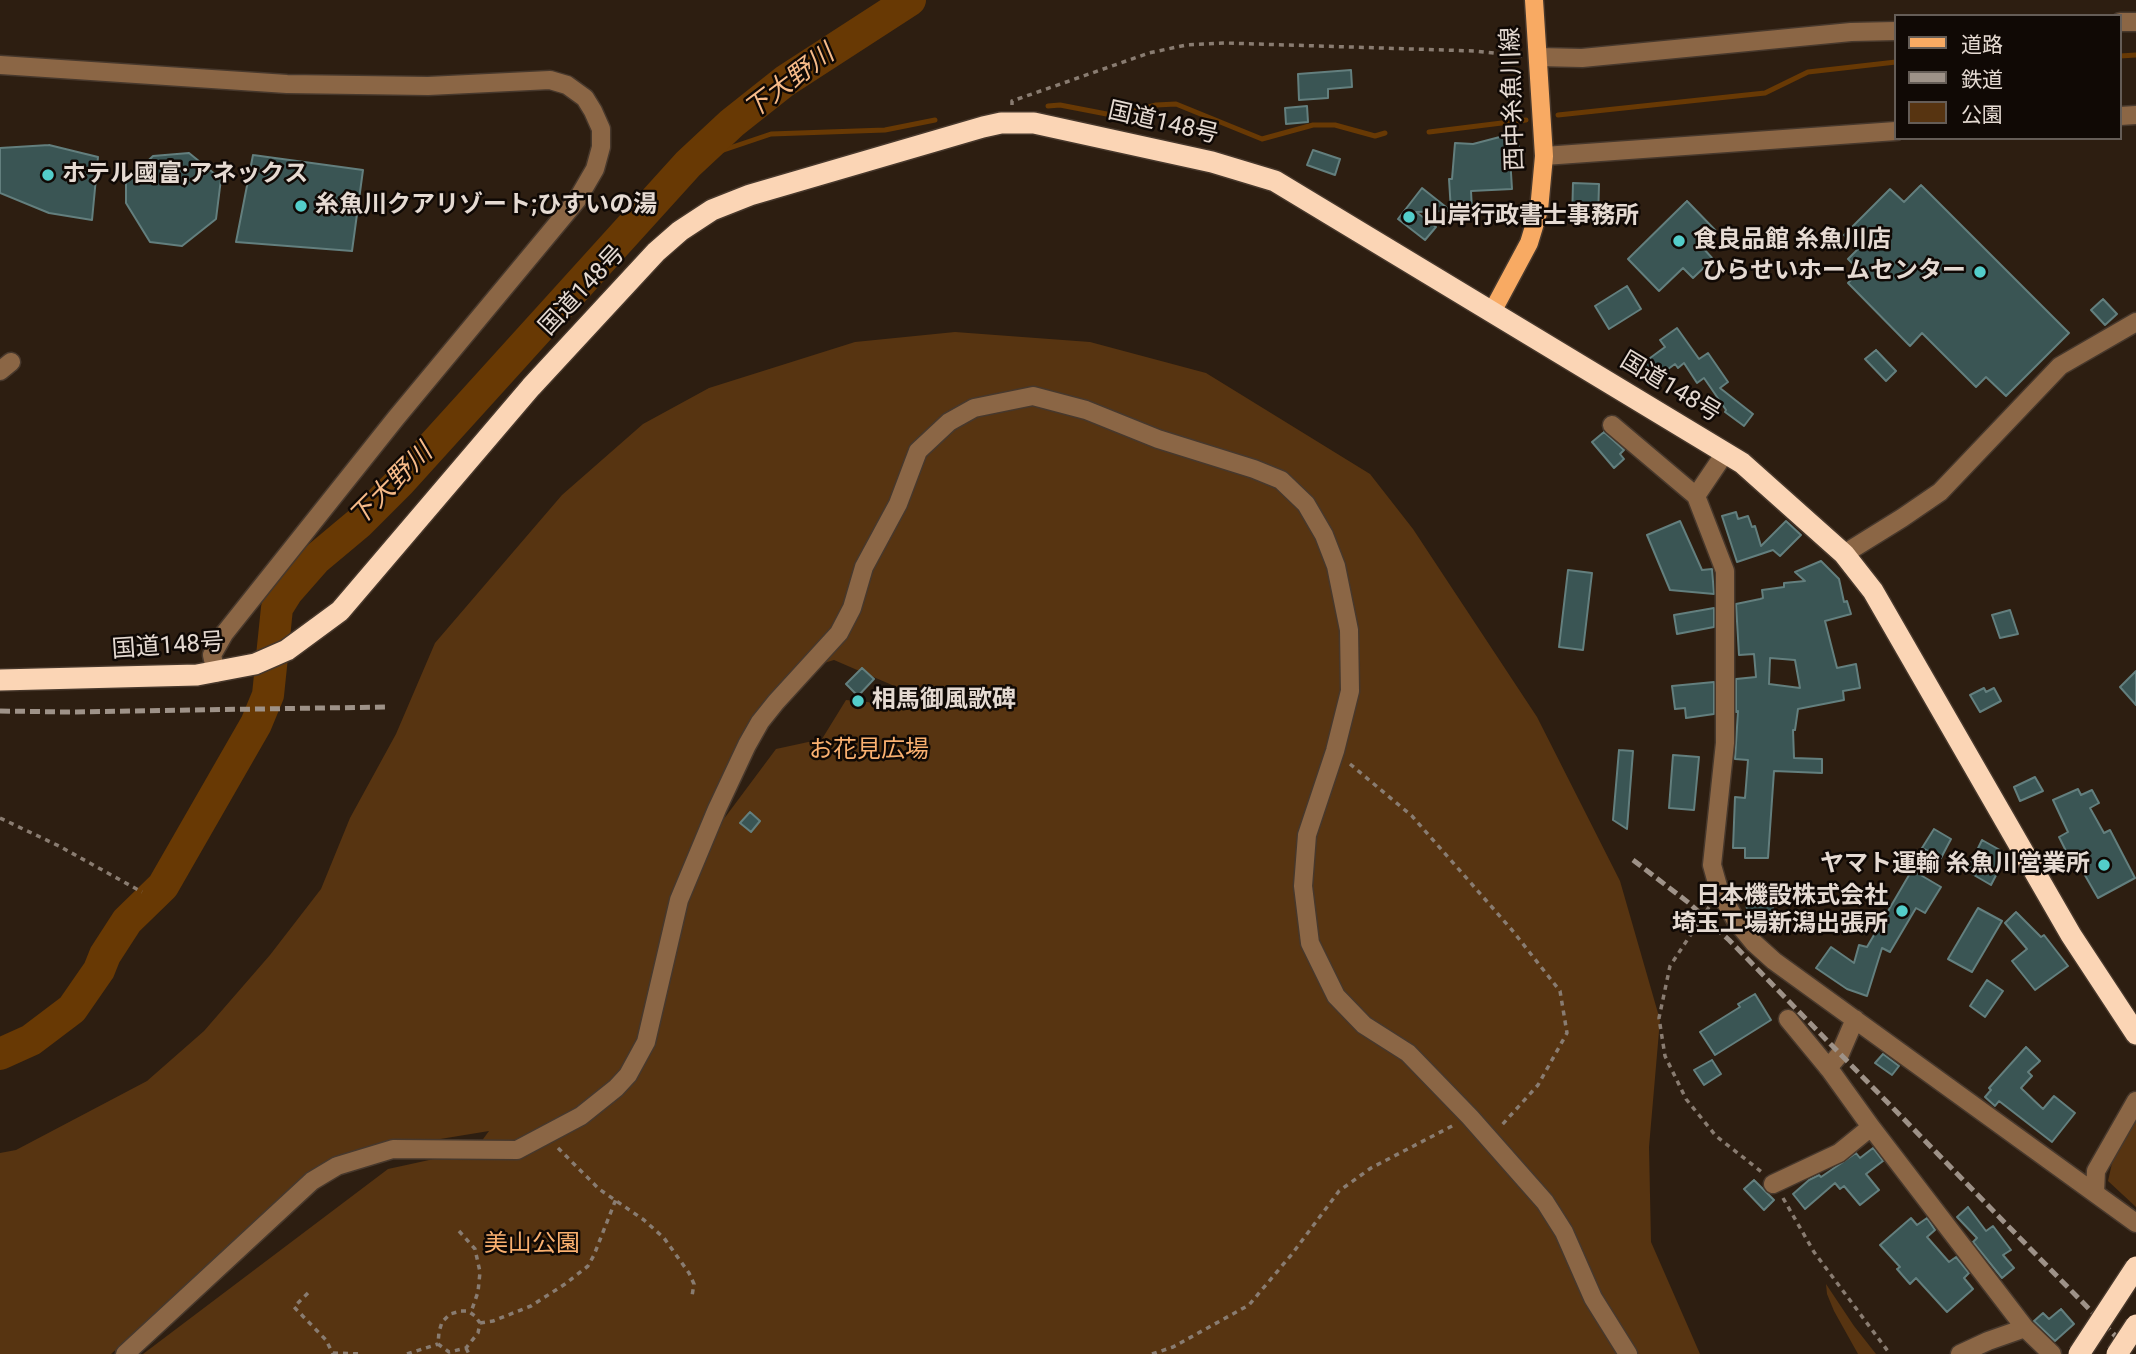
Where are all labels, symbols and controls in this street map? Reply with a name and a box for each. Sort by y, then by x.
legend [1895,14,2122,140]
street label: 西中糸魚川線 [1497,27,1531,171]
text: 道路 [1961,33,2003,57]
water label: 下大野川 [739,39,841,127]
text: 鉄道 [1961,68,2003,92]
street label: 国道148号 [1105,97,1221,151]
text: 公園 [1961,103,2003,127]
place label: ホテル國富;アネックス [62,161,308,189]
marker: ホテル國富;アネックス [40,167,56,183]
place label: 糸魚川クアリゾート;ひすいの湯 [315,192,657,220]
marker: 糸魚川クアリゾート;ひすいの湯 [293,198,309,214]
place label: 山岸行政書士事務所 [1423,203,1639,231]
marker: 山岸行政書士事務所 [1401,209,1417,225]
place label: 食良品館 糸魚川店 [1693,227,1891,255]
marker: 食良品館 糸魚川店 [1671,233,1687,249]
street label: 国道148号 [534,240,632,342]
place label: ひらせいホームセンター [1702,258,1966,286]
marker: ひらせいホームセンター [1972,264,1988,280]
street label: 国道148号 [1614,347,1726,429]
water label: 下大野川 [344,438,440,534]
street label: 国道148号 [111,629,225,665]
place label: 相馬御風歌碑 [872,687,1016,715]
marker: 相馬御風歌碑 [850,693,866,709]
park label: お花見広場 [809,737,929,765]
place label: ヤマト運輸 糸魚川営業所 [1820,851,2090,879]
marker: ヤマト運輸 糸魚川営業所 [2096,857,2112,873]
place label: 日本機設株式会社 埼玉工場新潟出張所 [1672,883,1888,939]
marker: 日本機設株式会社 埼玉工場新潟出張所 [1894,903,1910,919]
park label: 美山公園 [484,1231,580,1259]

